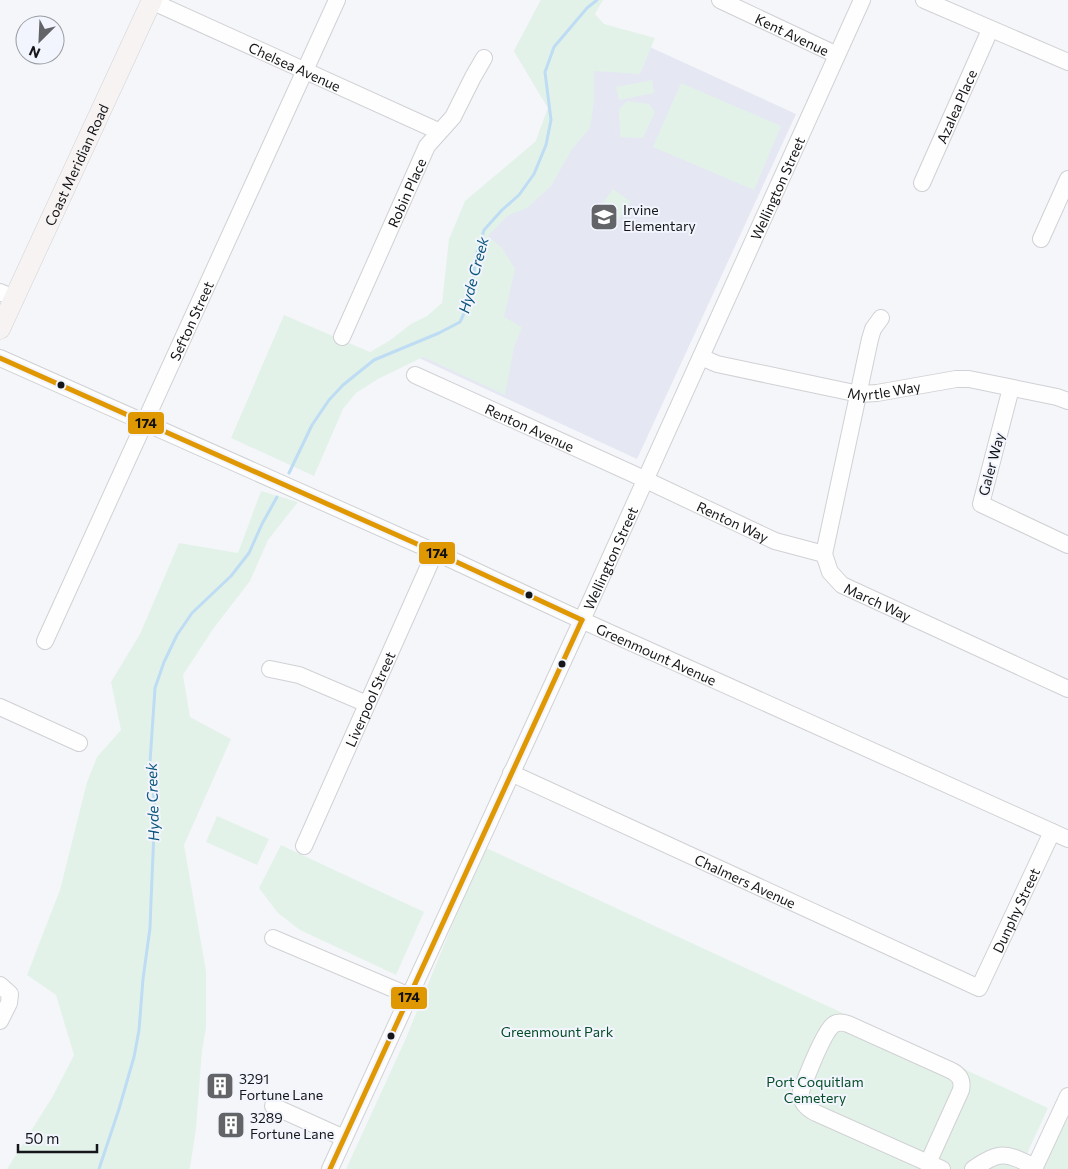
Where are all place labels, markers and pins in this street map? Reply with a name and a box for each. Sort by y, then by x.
place label: Irvine Elementary [623,201,696,234]
school or university icon: Irvine Elementary [589,202,619,232]
unlabelled marker [56,380,66,390]
unlabelled marker [524,590,534,600]
unlabelled marker [557,659,567,669]
unlabelled marker [386,1031,396,1041]
place label: 3291 Fortune Lane [239,1070,323,1103]
building icon: 3291 Fortune Lane [205,1071,235,1101]
place label: 3289 Fortune Lane [250,1109,334,1142]
building icon: 3289 Fortune Lane [216,1110,246,1140]

